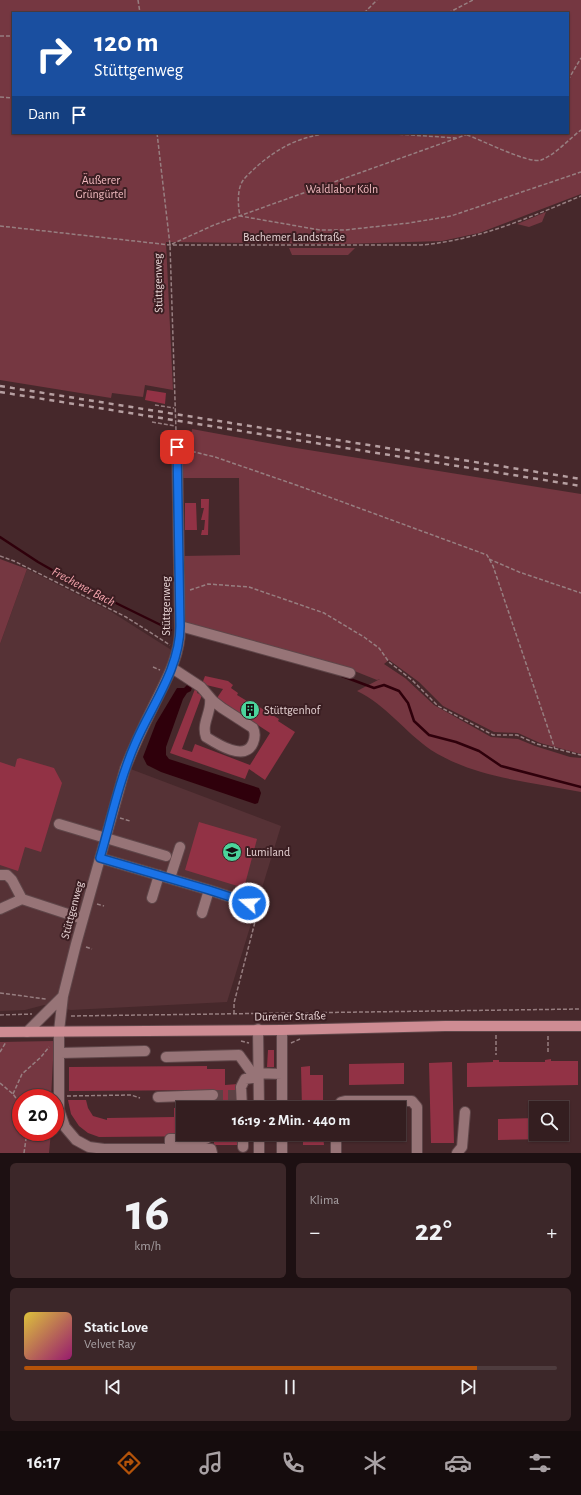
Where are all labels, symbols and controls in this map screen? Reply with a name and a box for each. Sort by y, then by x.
icon: right [28,28,80,80]
text: 120 m [94,29,159,57]
text: Stüttgenweg [94,62,183,80]
icon: arrive [68,104,90,126]
text: Dann [28,107,60,122]
park label: Äußerer Grüngürtel [76,173,126,200]
park label: Waldlabor Köln [306,183,378,195]
street label: Bachemer Landstraße [243,231,345,243]
street label: Stüttgenweg [151,253,165,313]
pin [160,430,194,464]
icon: arrive [166,436,188,458]
water label: Frechener Bach [50,565,117,609]
street label: Stüttgenweg [160,576,172,636]
building icon: Stüttgenhof [239,699,261,721]
place label: Stüttgenhof [264,704,321,716]
school or university icon: Lumiland [221,841,243,863]
place label: Lumiland [246,846,290,858]
street label: Stüttgenweg [58,880,86,940]
position arrow [228,882,270,924]
street label: Dürener Straße [254,1009,326,1023]
speed limit sign: 20 [12,1089,64,1141]
map controls [529,1101,569,1141]
button: search [529,1101,569,1141]
text: 16:19 · 2 Min. · 440 m [232,1113,350,1128]
text: 16 [126,1187,170,1239]
text: Klima [310,1194,339,1207]
text: 22° [415,1216,452,1246]
text: − [310,1221,320,1243]
text: + [546,1221,557,1243]
text: km/h [134,1240,161,1253]
text: Static Love [84,1320,148,1335]
text: Velvet Ray [84,1338,136,1351]
icon: previous [102,1376,124,1398]
icon: pause [279,1376,301,1398]
icon: next [457,1376,479,1398]
icon: directions [115,1449,143,1477]
icon: music [197,1449,225,1477]
icon: phone [279,1449,307,1477]
icon: climate [361,1449,389,1477]
icon: car [444,1449,472,1477]
icon: filters [526,1449,554,1477]
text: 16:17 [27,1454,61,1472]

